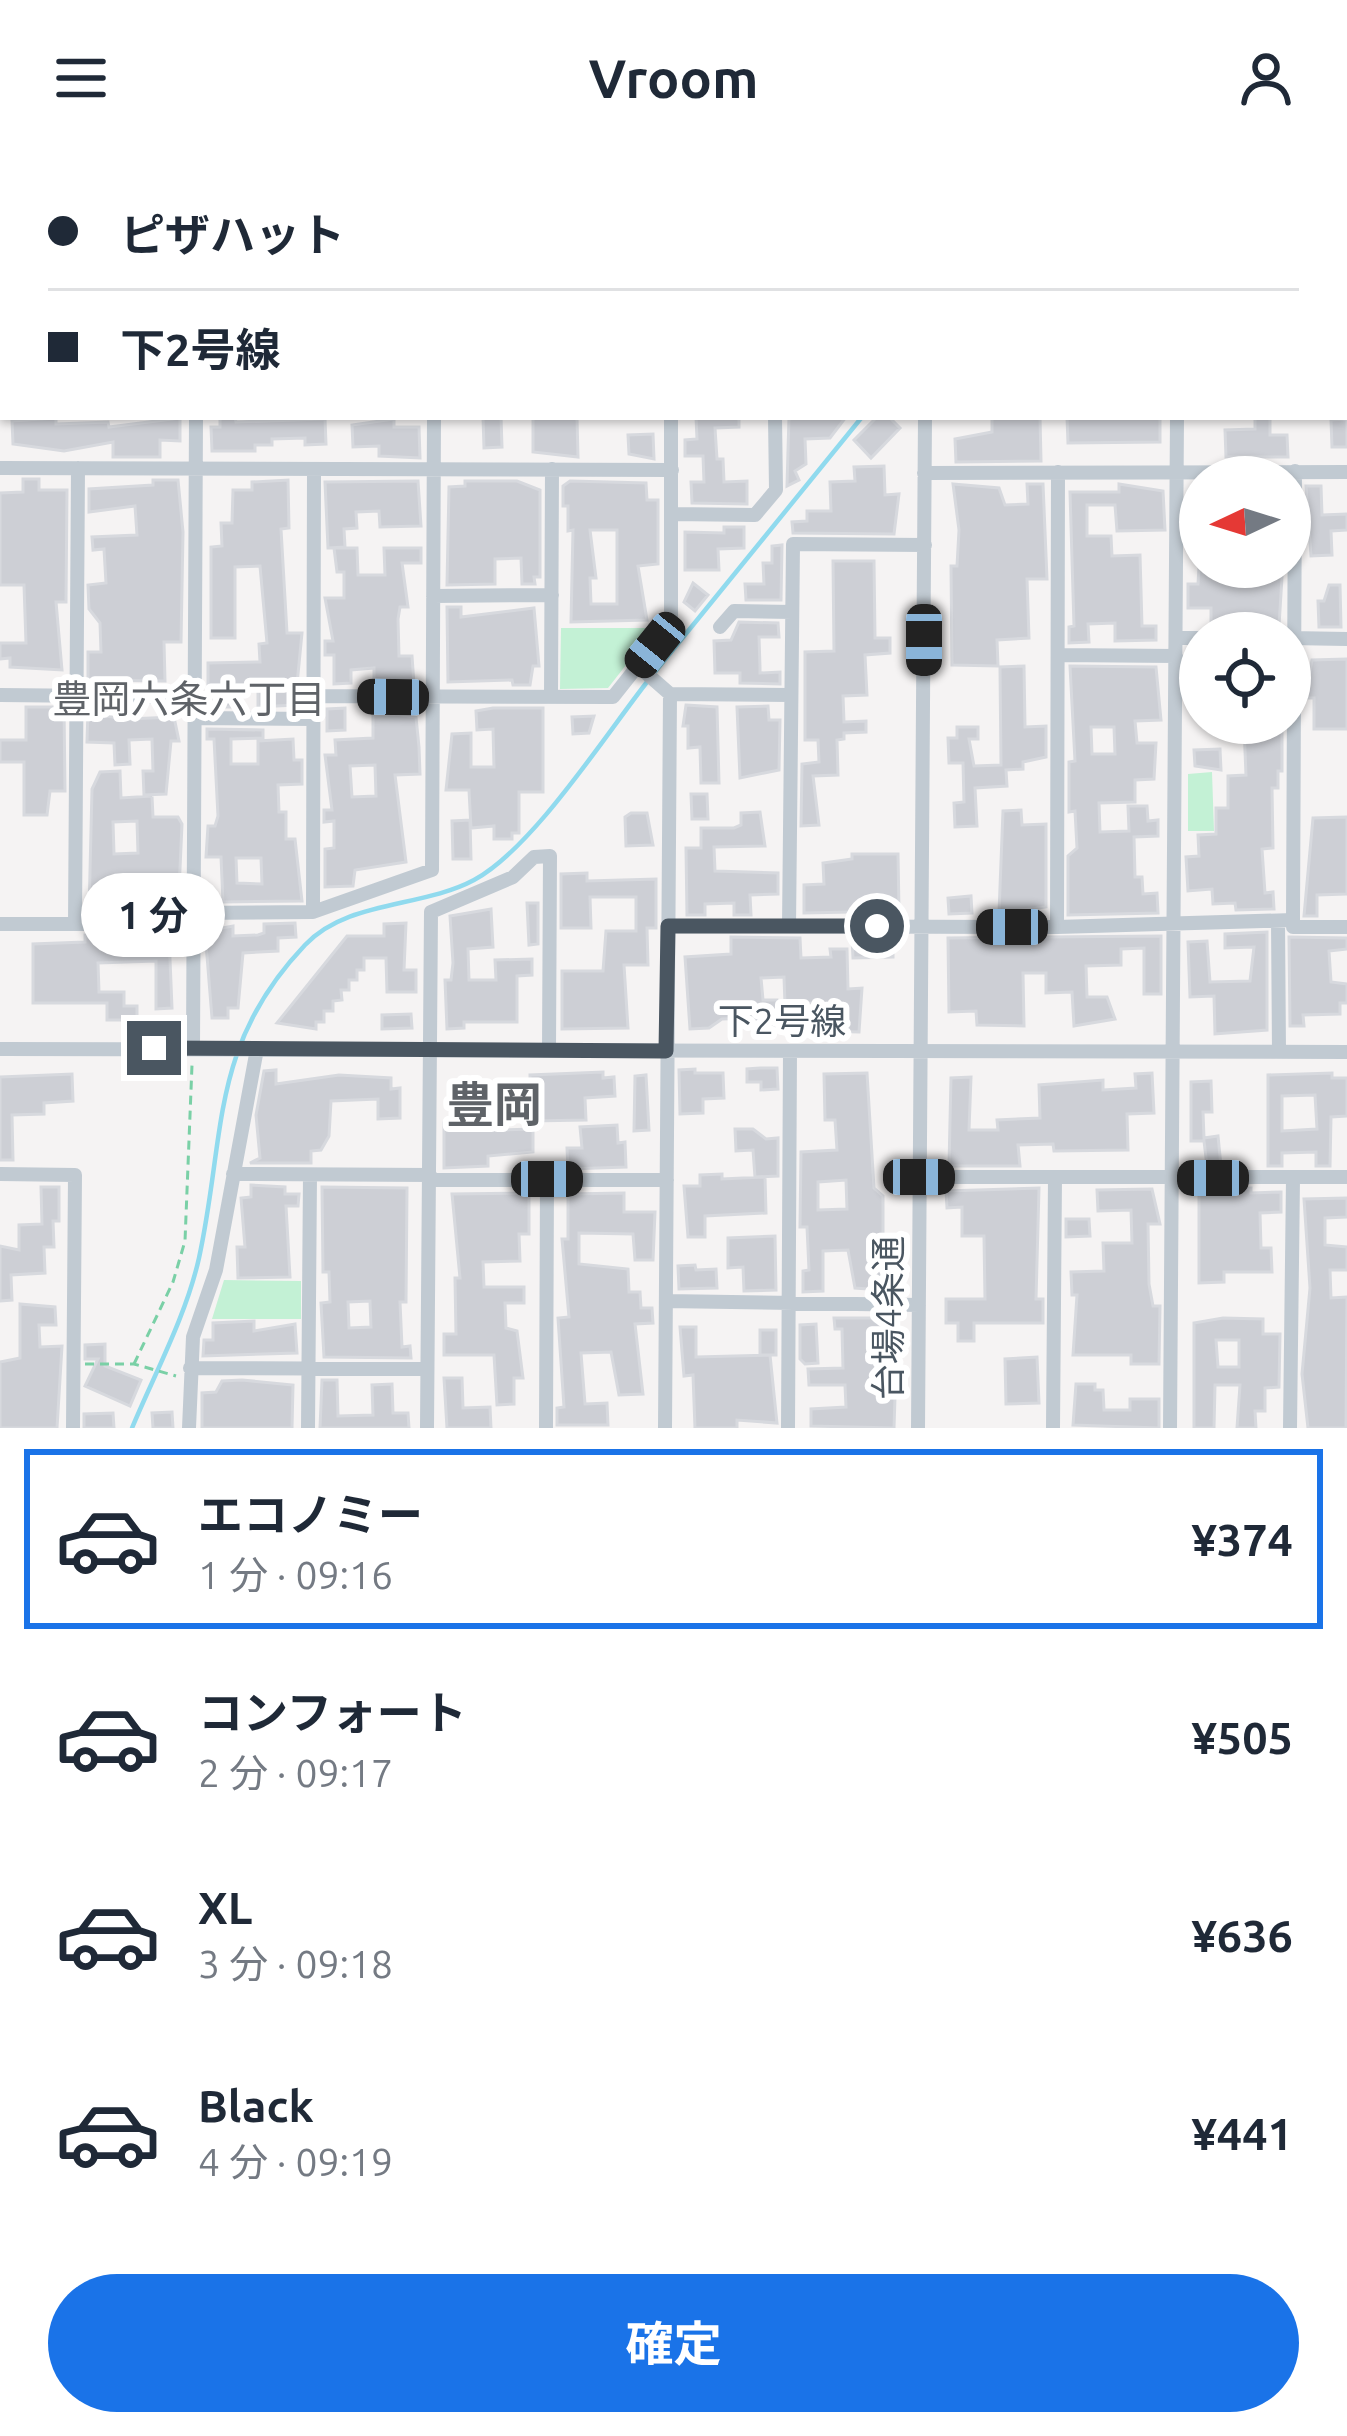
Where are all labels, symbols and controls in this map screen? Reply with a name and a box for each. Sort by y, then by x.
icon: menu [48,45,114,111]
icon: person [1233,45,1299,111]
text: Vroom [589,48,758,108]
text: ピザハット [120,209,345,260]
text: 下2号線 [120,324,280,375]
north arrow [1179,456,1311,588]
map controls [1179,456,1311,744]
car [906,604,942,676]
car [618,606,692,684]
button: locate [1179,612,1311,744]
district label: 豊岡六条六丁目 [52,677,326,720]
car [357,678,429,716]
callout: 1 分 [82,874,226,958]
text: 1 分 [118,893,188,936]
route start [850,899,904,953]
car [976,909,1048,945]
street label: 下2号線 [718,1000,846,1041]
route end [127,1021,181,1075]
district label: 豊岡 [446,1077,542,1131]
car [883,1159,955,1195]
car [1177,1160,1249,1196]
car [511,1161,583,1197]
street label: 台場4条通 [867,1236,908,1400]
icon: car [54,1485,162,1593]
text: エコノミー [198,1489,423,1540]
text: ¥374 [1191,1514,1293,1565]
text: 1 分 · 09:16 [198,1553,393,1596]
icon: car [54,1683,162,1791]
text: コンフォート [198,1687,467,1738]
text: ¥505 [1191,1712,1293,1763]
text: 2 分 · 09:17 [198,1751,393,1794]
icon: car [54,1881,162,1989]
text: XL [198,1882,252,1933]
text: ¥636 [1191,1910,1293,1961]
text: 3 分 · 09:18 [198,1942,393,1985]
icon: car [54,2079,162,2187]
text: Black [198,2080,314,2131]
text: ¥441 [1191,2108,1293,2159]
text: 4 分 · 09:19 [198,2140,393,2183]
button: 確定 [48,2274,1299,2412]

